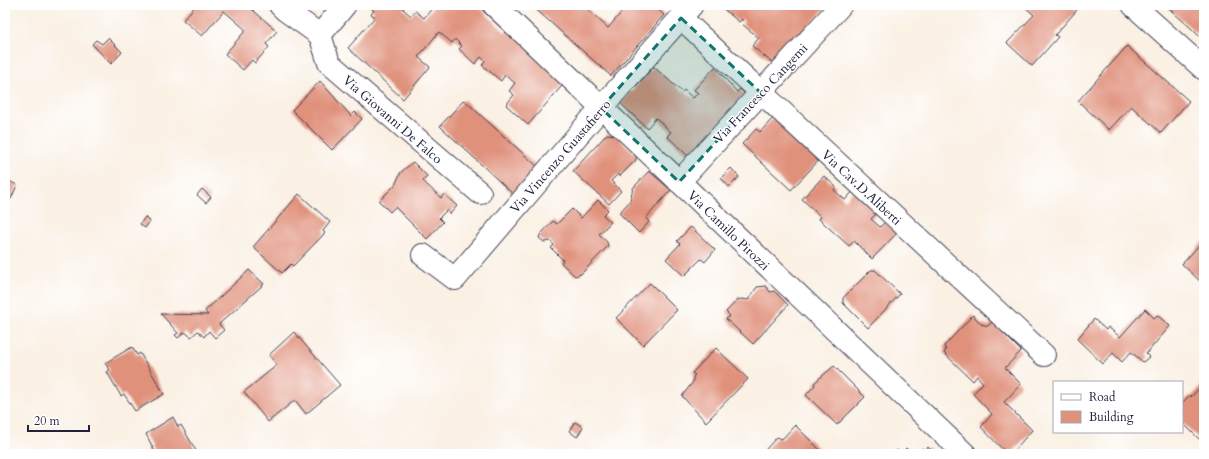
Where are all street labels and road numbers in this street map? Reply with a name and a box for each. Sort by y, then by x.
street label: Via Francesco Cangemi [710,39,812,148]
street label: Via Giovanni De Falco [339,71,446,168]
street label: Via Vincenzo Guastafierro [506,96,615,217]
street label: Via Cav.D.Aliberti [817,146,905,230]
street label: Via Camillo Pirozzi [683,187,774,275]

